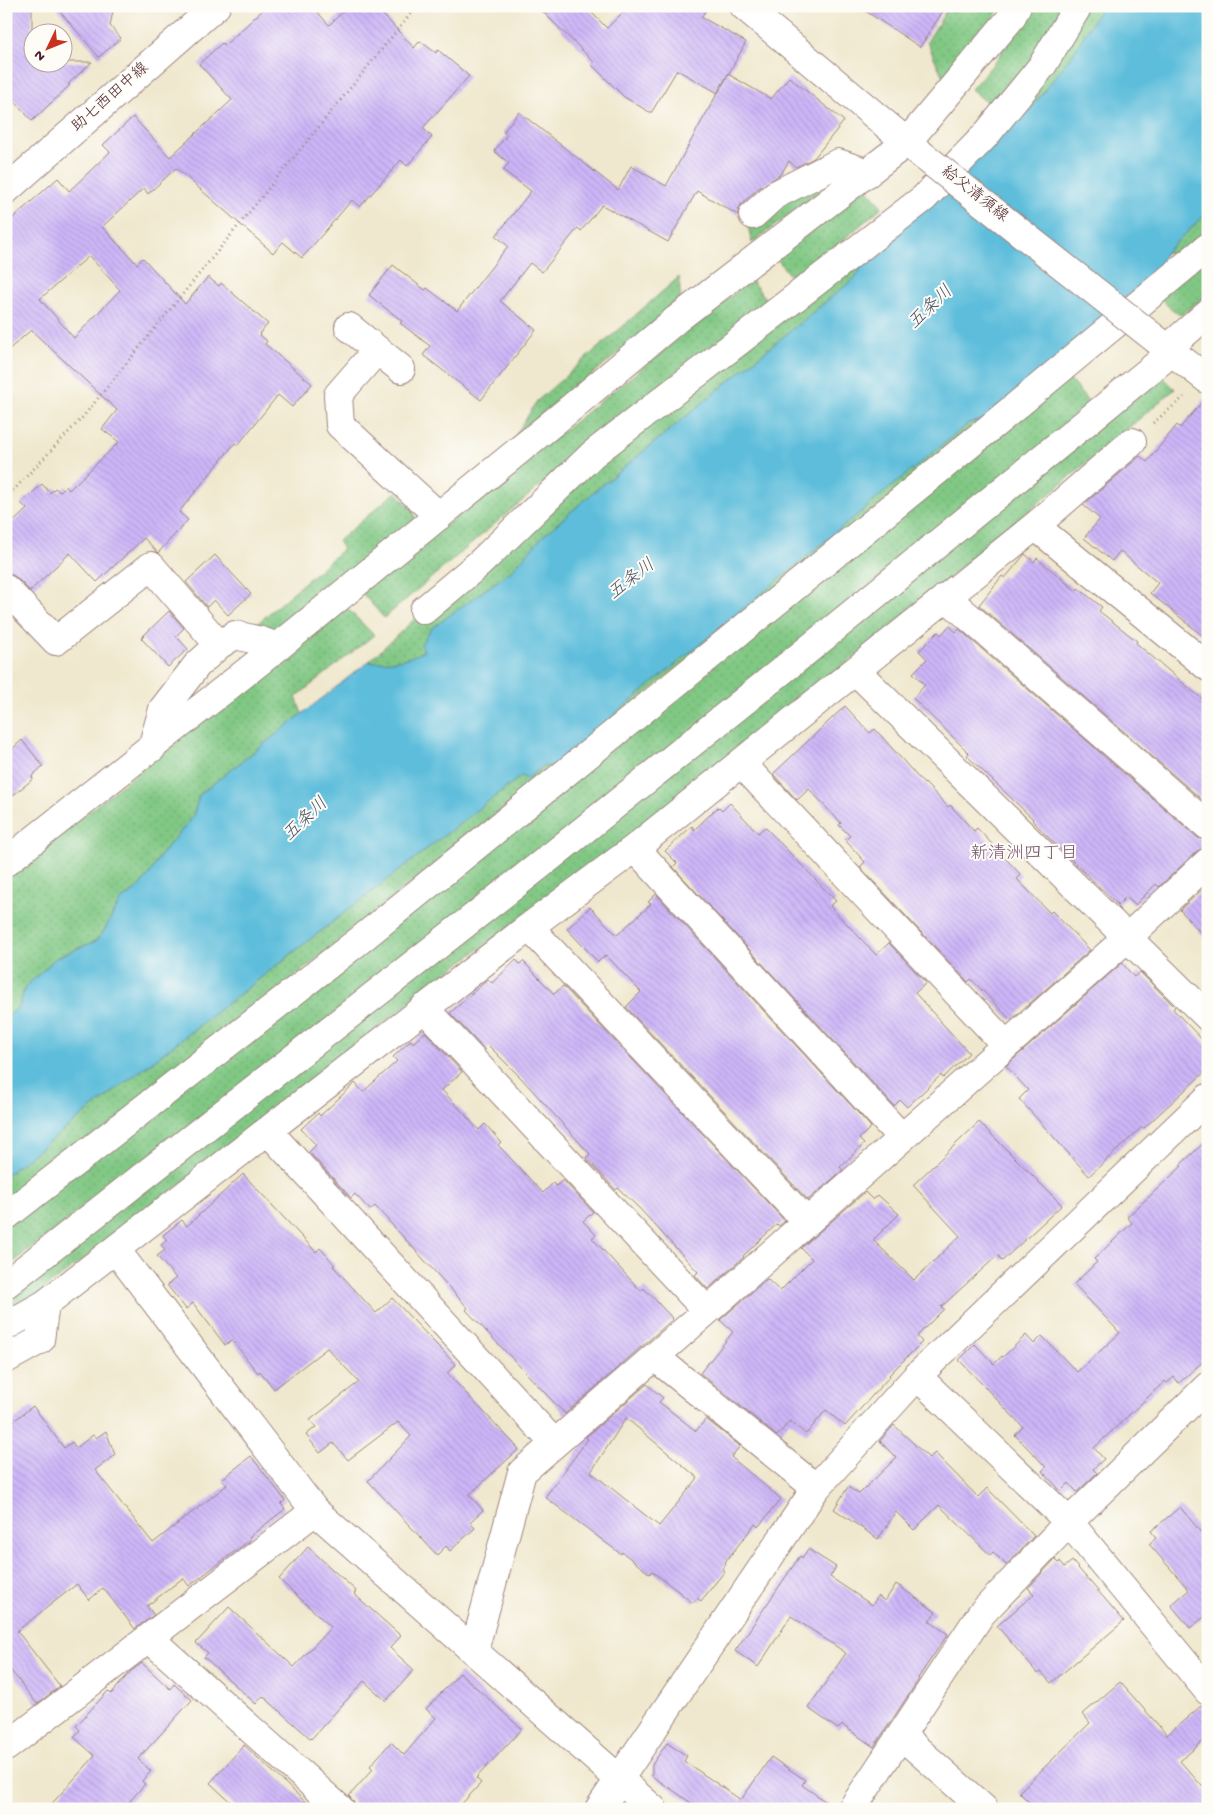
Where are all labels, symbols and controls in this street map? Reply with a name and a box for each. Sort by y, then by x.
north arrow [22,22,72,72]
text: N [31,46,50,64]
street label: 助七西田中線 [67,58,153,137]
street label: 給父清須線 [937,161,1013,227]
water label: 五条川 [904,281,958,334]
water label: 五条川 [604,554,660,605]
water label: 五条川 [279,793,333,846]
district label: 新清洲四丁目 [970,843,1078,865]

